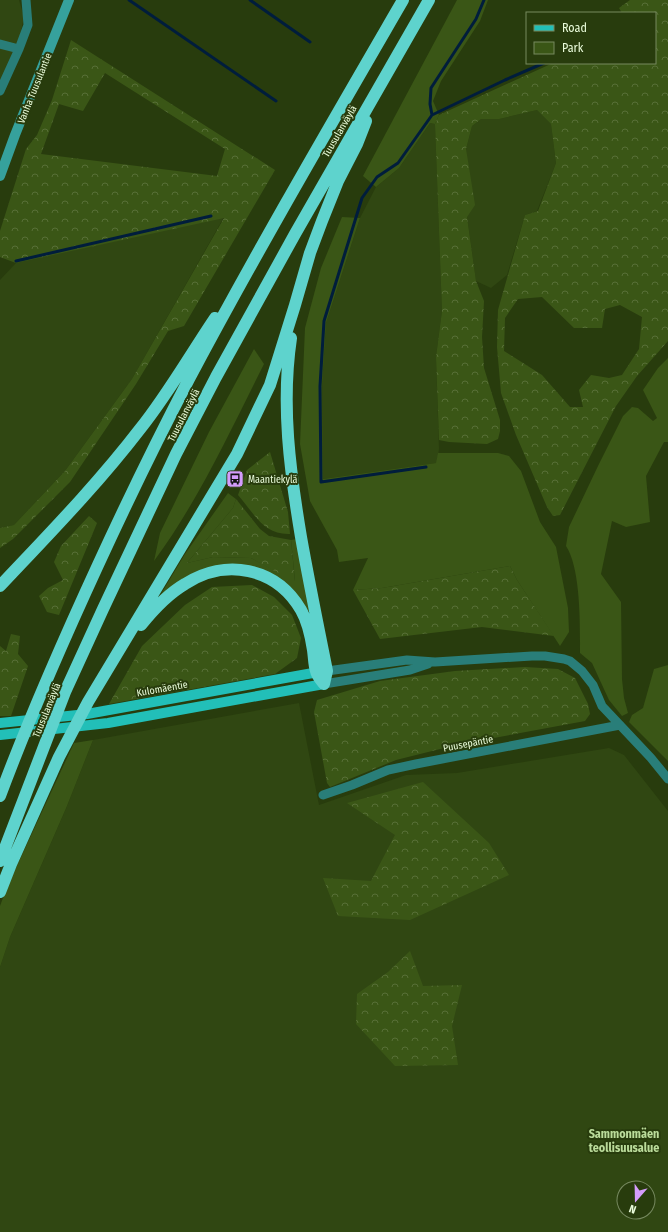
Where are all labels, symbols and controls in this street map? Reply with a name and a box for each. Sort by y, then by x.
legend [526,12,656,64]
text: Road [562,21,587,35]
text: Park [562,41,584,55]
street label: Vanha Tuusulantie [15,51,55,125]
street label: Tuusulanväylä [320,103,360,160]
street label: Tuusulanväylä [165,387,202,444]
bus stop icon: Maantiekylä [225,469,245,489]
place label: Maantiekylä [248,474,298,486]
street label: Kulomäentie [136,679,189,699]
street label: Tuusulanväylä [31,681,63,739]
street label: Puusepäntie [442,733,494,755]
district label: Sammonmäen teollisuusalue [589,1127,659,1155]
north arrow [616,1180,656,1220]
text: N [627,1202,638,1216]

